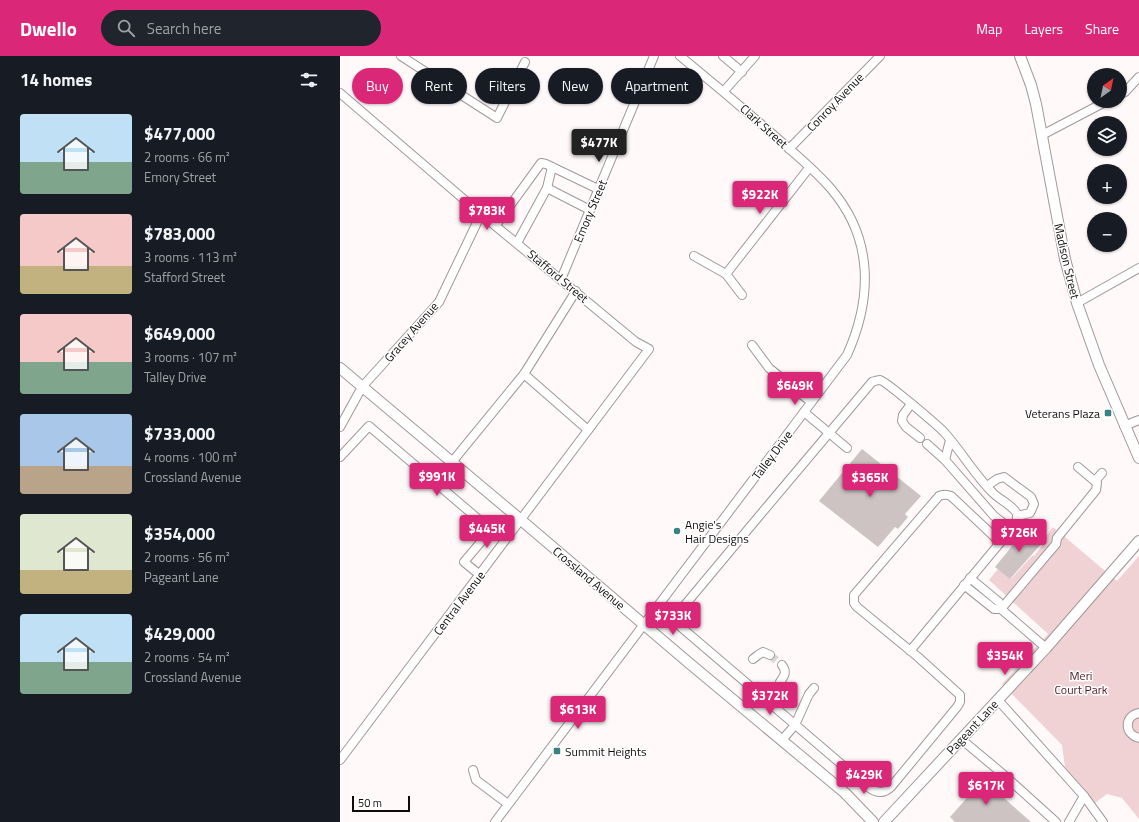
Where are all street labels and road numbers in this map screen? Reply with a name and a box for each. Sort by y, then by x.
street label: Conroy Avenue [802,68,868,136]
street label: Clark Street [736,99,793,153]
street label: Emory Street [568,176,612,245]
street label: Madison Street [1049,221,1085,301]
street label: Stafford Street [523,245,593,308]
street label: Gracey Avenue [379,298,443,366]
street label: Talley Drive [747,426,797,484]
street label: Crossland Avenue [549,542,629,614]
street label: Central Avenue [428,567,490,639]
street label: Pageant Lane [942,695,1002,759]

